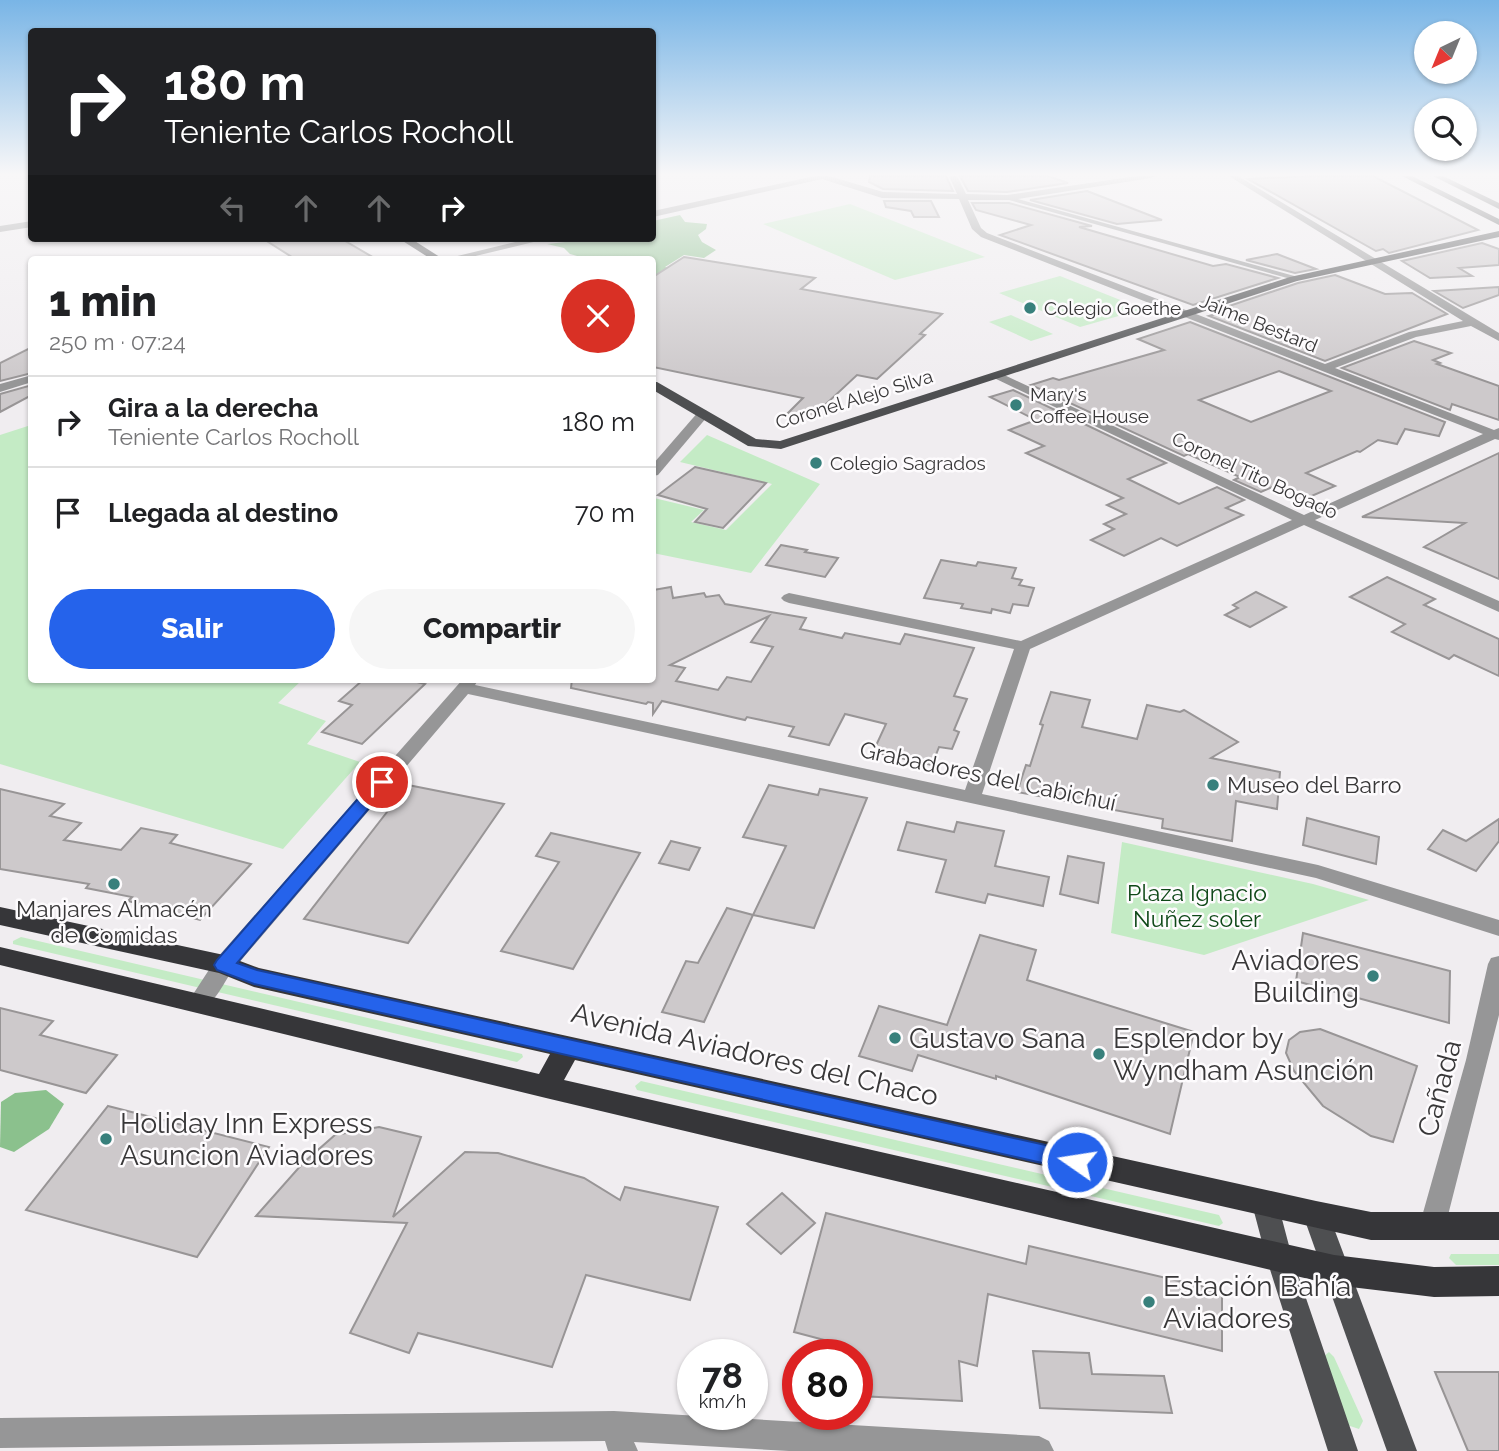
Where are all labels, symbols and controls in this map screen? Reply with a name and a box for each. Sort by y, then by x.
north arrow [1414,21,1477,84]
map controls [1414,21,1477,161]
text: 180 m [164,54,305,111]
icon: right [49,56,140,147]
button: search [1414,98,1477,161]
text: Teniente Carlos Rocholl [164,113,513,150]
icon: left [214,189,252,227]
icon: ahead [287,189,325,227]
icon: ahead [360,189,398,227]
icon: right [433,189,471,227]
text: 1 min [49,277,157,326]
button: close [561,279,635,353]
street label: Jaime Bestard [1197,289,1321,357]
place label: Colegio Goethe [1044,297,1181,319]
marker: Colegio Goethe [1022,300,1038,316]
text: 250 m · 07:24 [49,328,186,355]
street label: Coronel Alejo Silva [773,365,935,433]
place label: Mary's Coffee House [1030,383,1149,427]
text: Gira a la derecha [108,393,318,423]
marker: Mary's Coffee House [1008,397,1024,413]
icon: right [49,403,87,441]
text: 180 m [562,407,635,437]
text: Teniente Carlos Rocholl [108,423,359,450]
street label: Coronel Tito Bogado [1169,427,1341,523]
place label: Colegio Sagrados [830,452,986,474]
marker: Colegio Sagrados [808,455,824,471]
icon: arrive [49,494,87,532]
text: Llegada al destino [108,498,338,528]
text: 70 m [575,498,635,528]
button: Salir [49,589,335,669]
button: Compartir [349,589,635,669]
street label: Grabadores del Cabichuí [857,735,1120,816]
pin [352,752,412,812]
icon: arrive [363,763,401,801]
place label: Museo del Barro [1227,771,1402,798]
marker: Museo del Barro [1205,777,1221,793]
marker: Manjares Almacén de Comidas [106,876,122,892]
park label: Plaza Ignacio Nuñez soler [1127,879,1267,932]
place label: Manjares Almacén de Comidas [16,895,212,948]
place label: Aviadores Building [1231,944,1359,1009]
marker: Aviadores Building [1365,968,1381,984]
street label: Avenida Aviadores del Chaco [568,996,942,1113]
place label: Gustavo Sana [909,1022,1085,1055]
place label: Esplendor by Wyndham Asunción [1113,1022,1374,1087]
marker: Gustavo Sana [887,1030,903,1046]
street label: Cañada [1411,1036,1468,1140]
marker: Esplendor by Wyndham Asunción [1091,1046,1107,1062]
place label: Holiday Inn Express Asuncion Aviadores [120,1107,374,1172]
position arrow [1040,1125,1114,1199]
marker: Holiday Inn Express Asuncion Aviadores [98,1131,114,1147]
place label: Estación Bahía Aviadores [1163,1270,1351,1335]
marker: Estación Bahía Aviadores [1141,1294,1157,1310]
speed limit sign: 80 [782,1339,873,1430]
text: 78 [702,1355,743,1396]
text: km/h [699,1391,746,1412]

